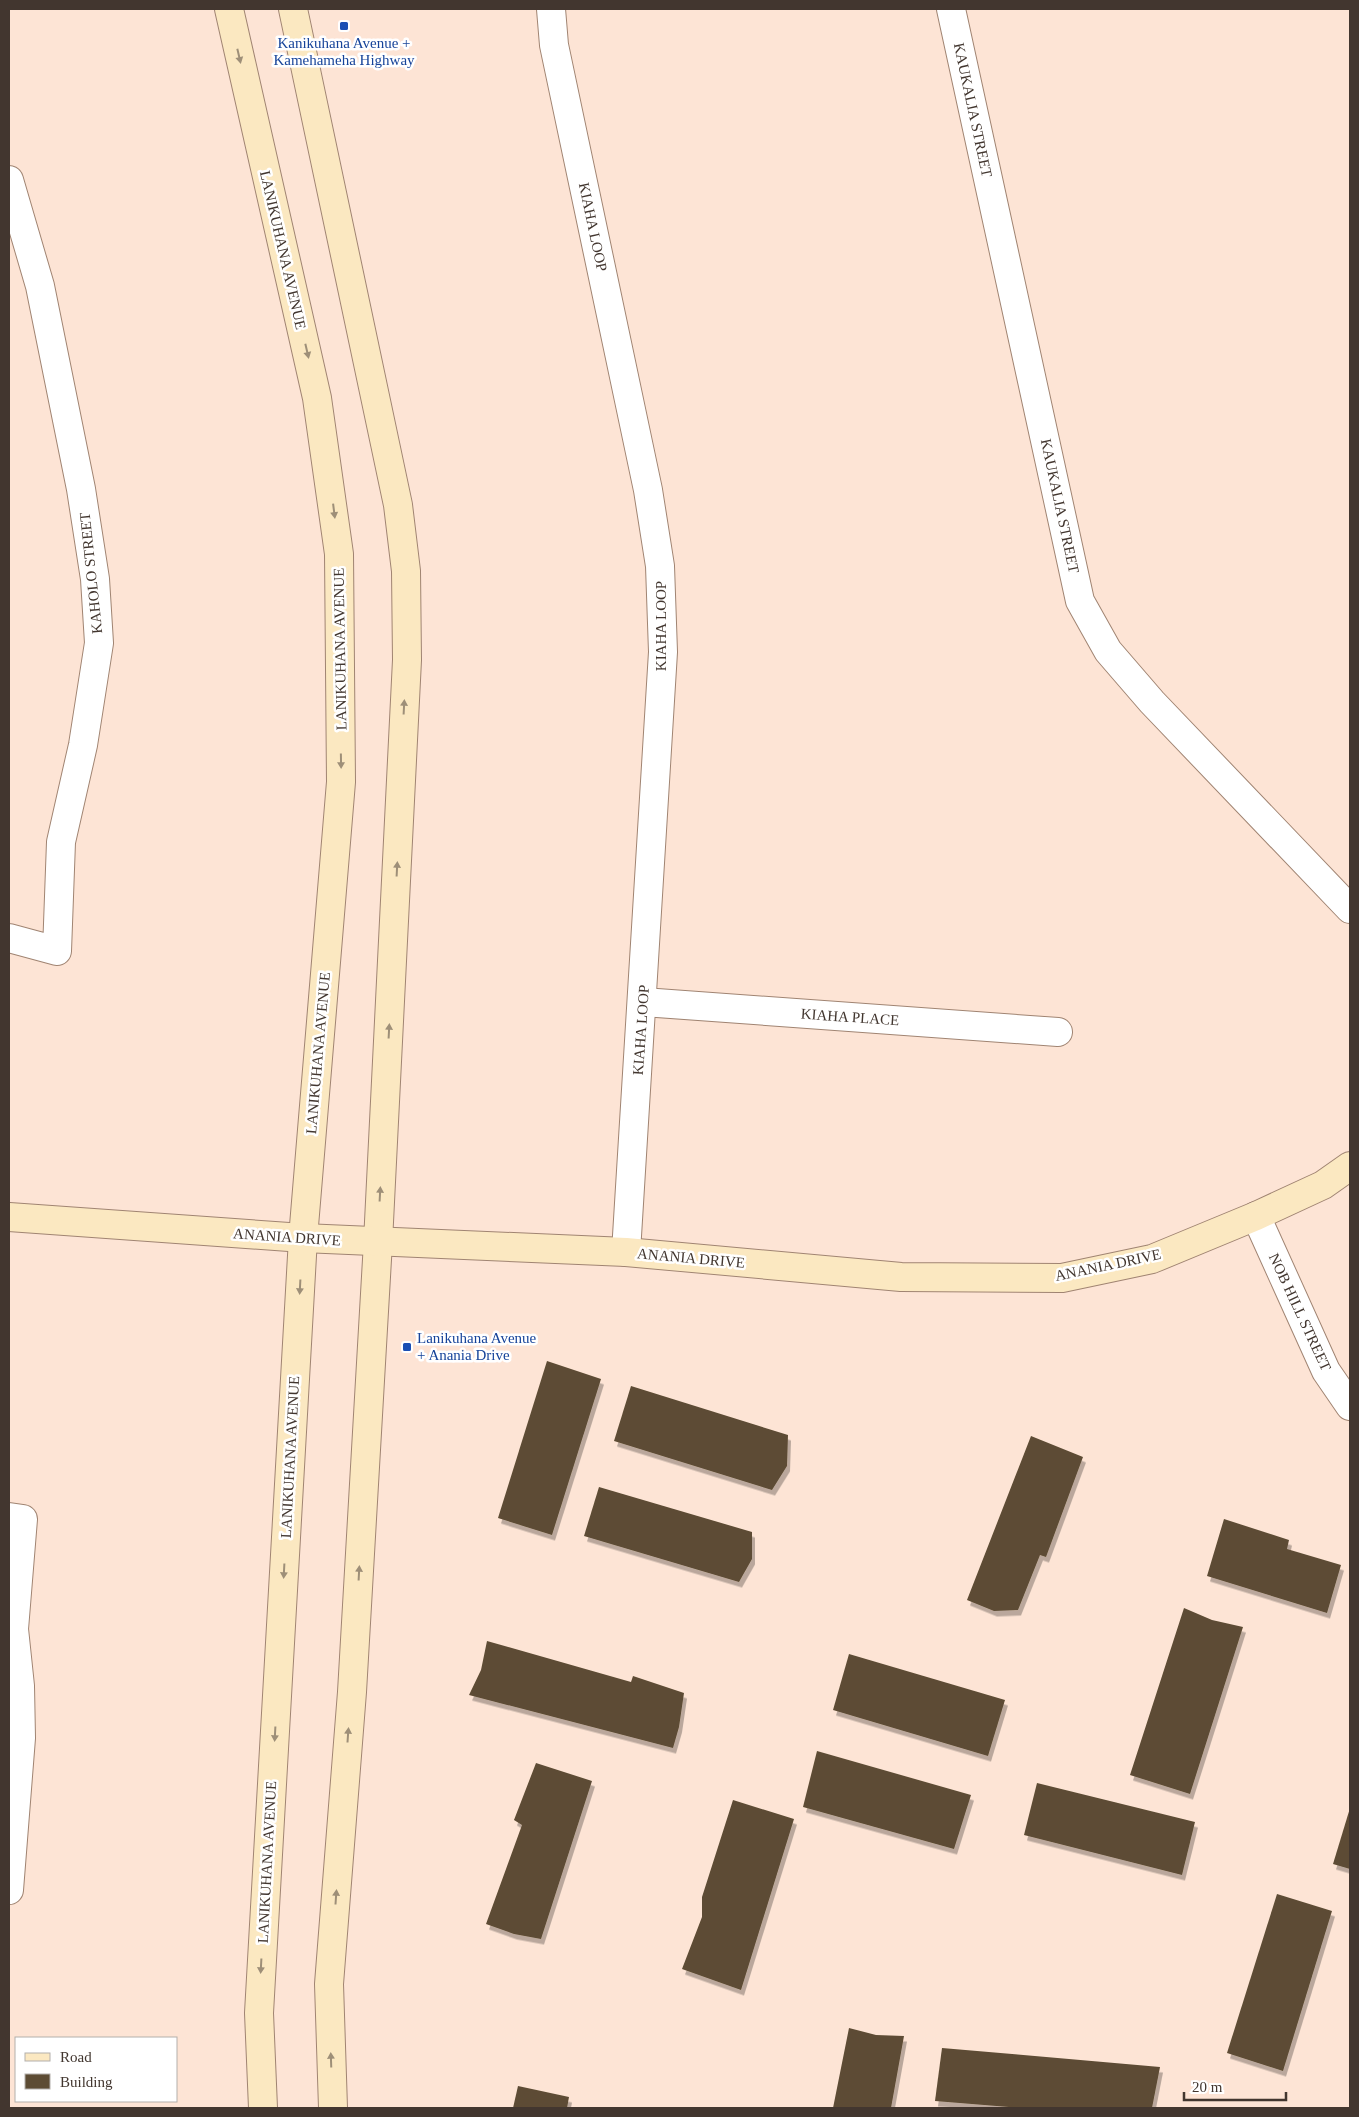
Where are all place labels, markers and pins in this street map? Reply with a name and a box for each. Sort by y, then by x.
marker: Kanikuhana Avenue + Kamehameha Highway [338,20,350,32]
place label: Kanikuhana Avenue + Kamehameha Highway [273,35,415,68]
place label: Lanikuhana Avenue + Anania Drive [417,1330,537,1363]
marker: Lanikuhana Avenue + Anania Drive [401,1341,413,1353]

